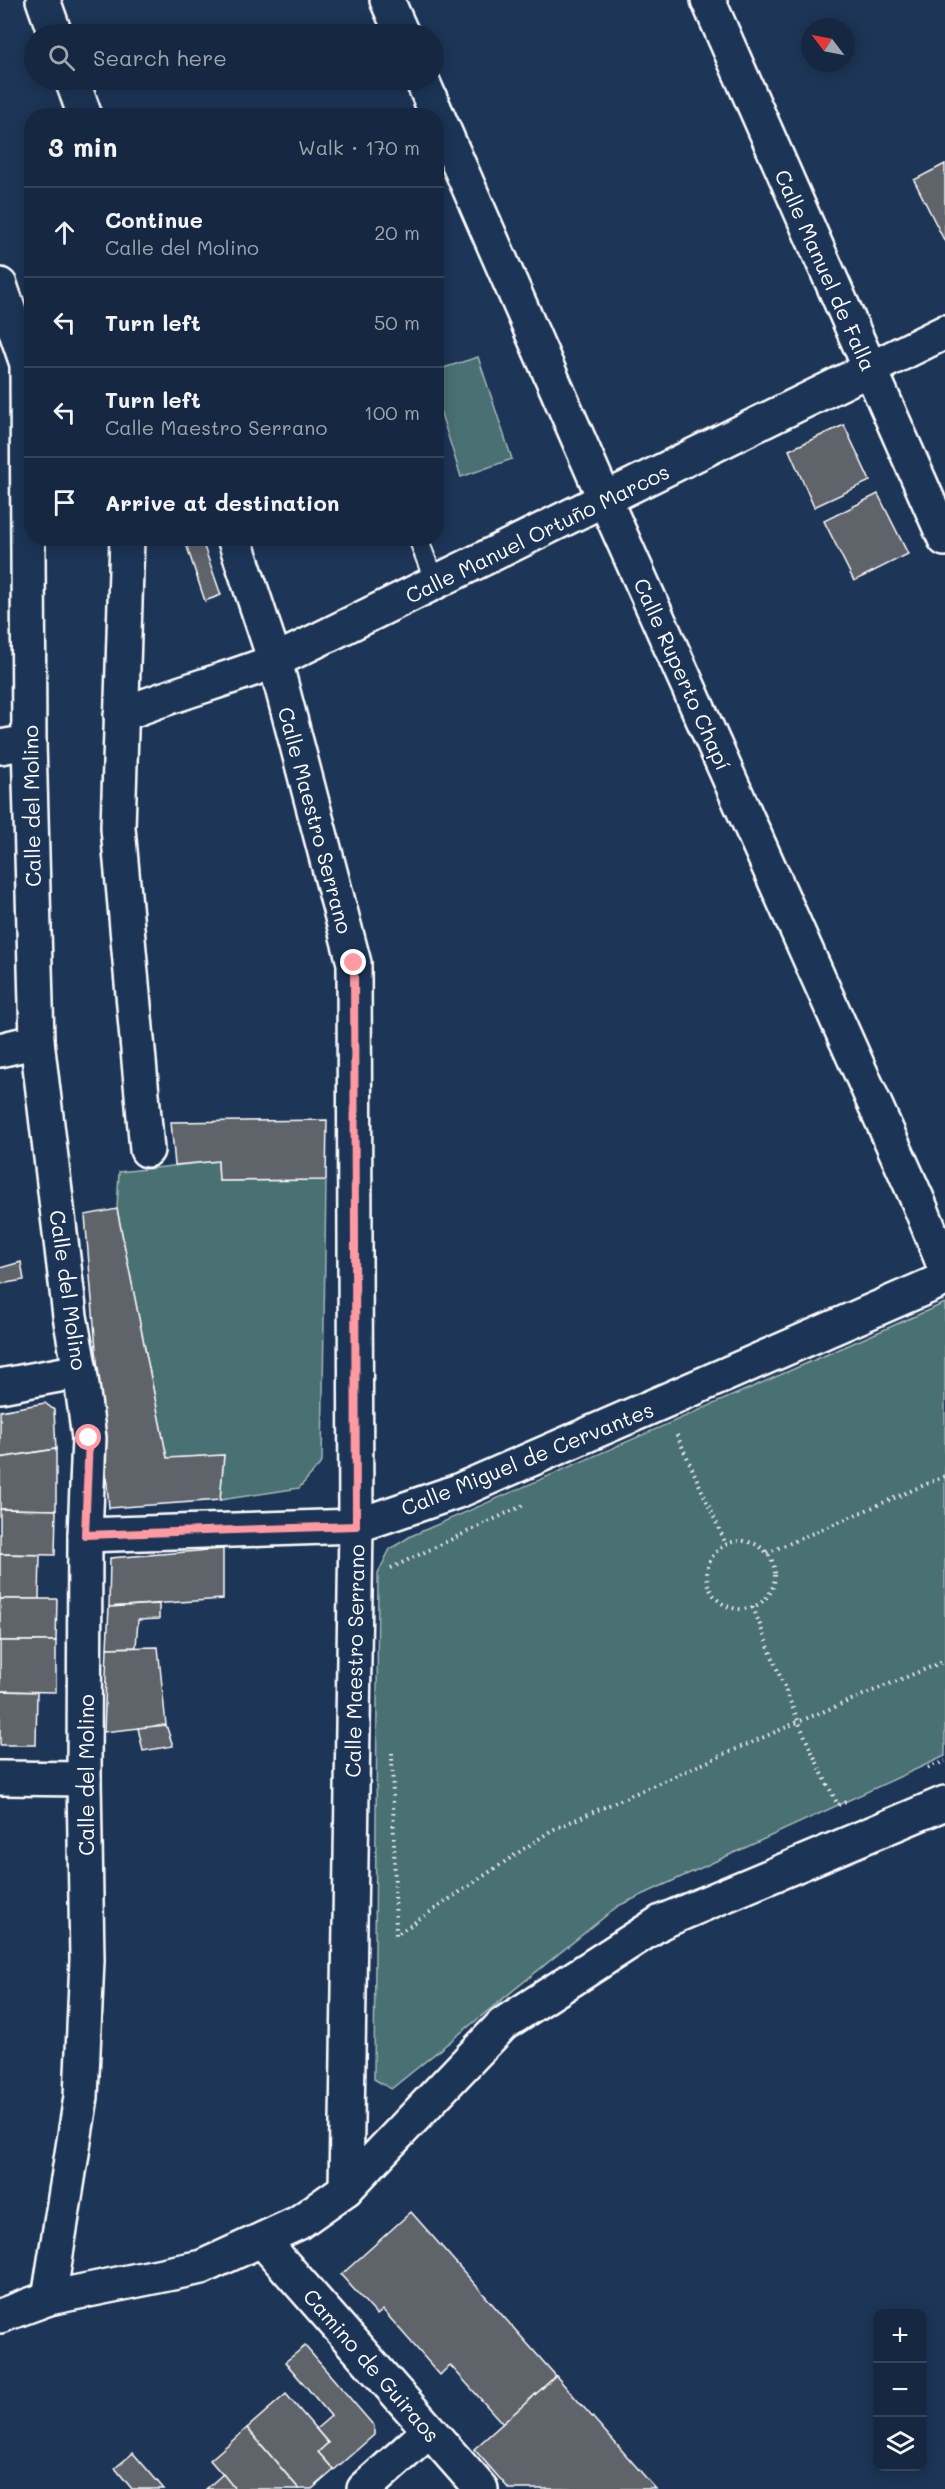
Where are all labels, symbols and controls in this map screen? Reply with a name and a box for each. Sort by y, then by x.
north arrow [801,18,855,72]
search box [24,24,444,90]
icon: search [45,41,78,74]
text: Search here [93,43,227,72]
text: 3 min [48,130,117,164]
text: Walk · 170 m [298,134,420,160]
street label: Calle Manuel de Falla [769,165,883,375]
text: Continue [105,205,203,234]
icon: ahead [48,216,81,249]
text: 20 m [374,219,420,245]
text: Calle del Molino [105,234,259,260]
icon: left [48,306,81,339]
text: Turn left [105,308,201,337]
text: 50 m [374,309,420,335]
text: Turn left [105,385,201,414]
icon: left [48,396,81,429]
text: 100 m [364,399,420,425]
text: Calle Maestro Serrano [105,414,327,440]
street label: Calle Manuel Ortuño Marcos [401,457,673,609]
icon: arrive [48,486,81,519]
text: Arrive at destination [105,488,340,517]
street label: Calle Ruperto Chapí [628,574,738,774]
street label: Calle Maestro Serrano [273,704,359,936]
street label: Calle del Molino [16,725,46,887]
route end [340,949,366,975]
street label: Calle del Molino [44,1208,94,1372]
street label: Calle Miguel de Cervantes [397,1395,657,1521]
route start [75,1424,101,1450]
street label: Calle Maestro Serrano [338,1544,370,1778]
street label: Calle del Molino [72,1694,99,1856]
street label: Camino de Guiraos [298,2283,446,2447]
map controls [873,2309,927,2471]
button: + [873,2309,927,2363]
button: − [873,2363,927,2417]
button: layers [873,2417,927,2471]

